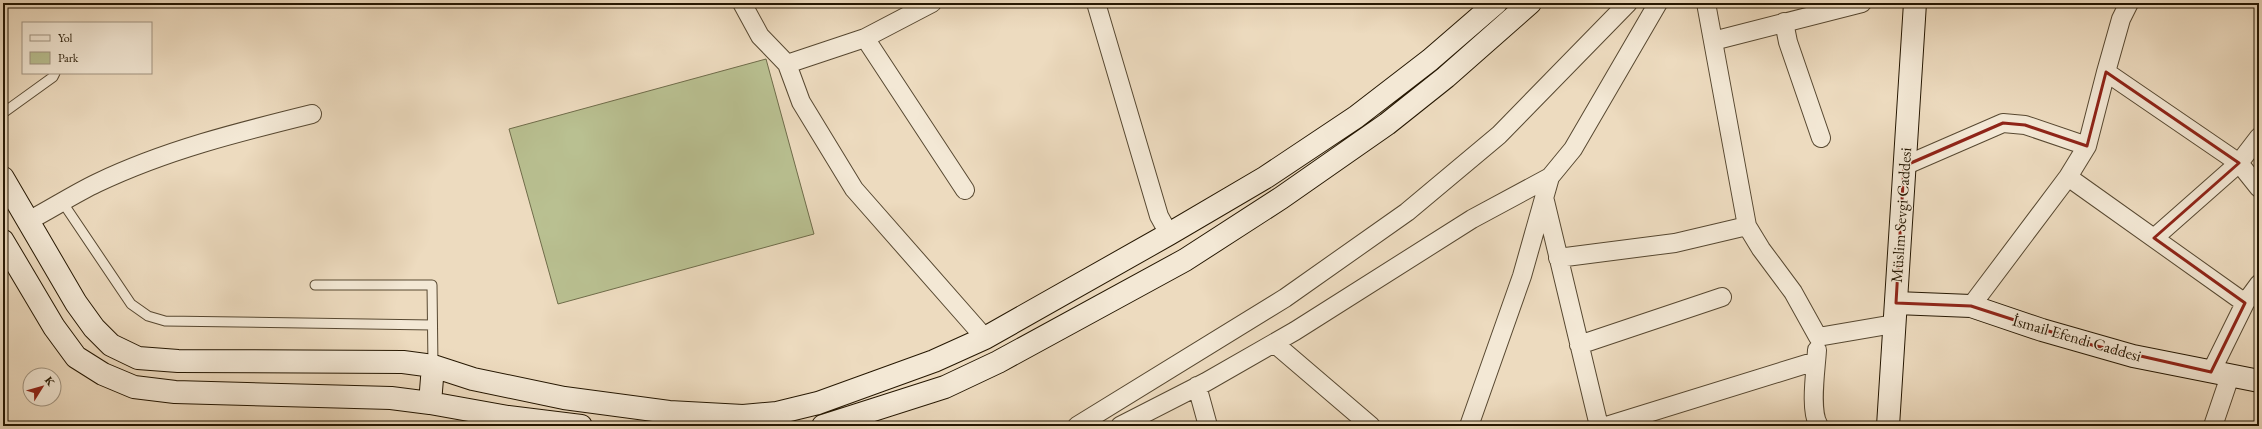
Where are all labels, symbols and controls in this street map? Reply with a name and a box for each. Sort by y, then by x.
legend [22,22,152,74]
text: Yol [58,30,72,46]
text: Park [58,50,79,66]
street label: Müslim Sevgi Caddesi [1886,147,1916,283]
street label: İsmail Efendi Caddesi [2010,310,2144,366]
north arrow [22,367,62,407]
text: K [42,373,58,389]

